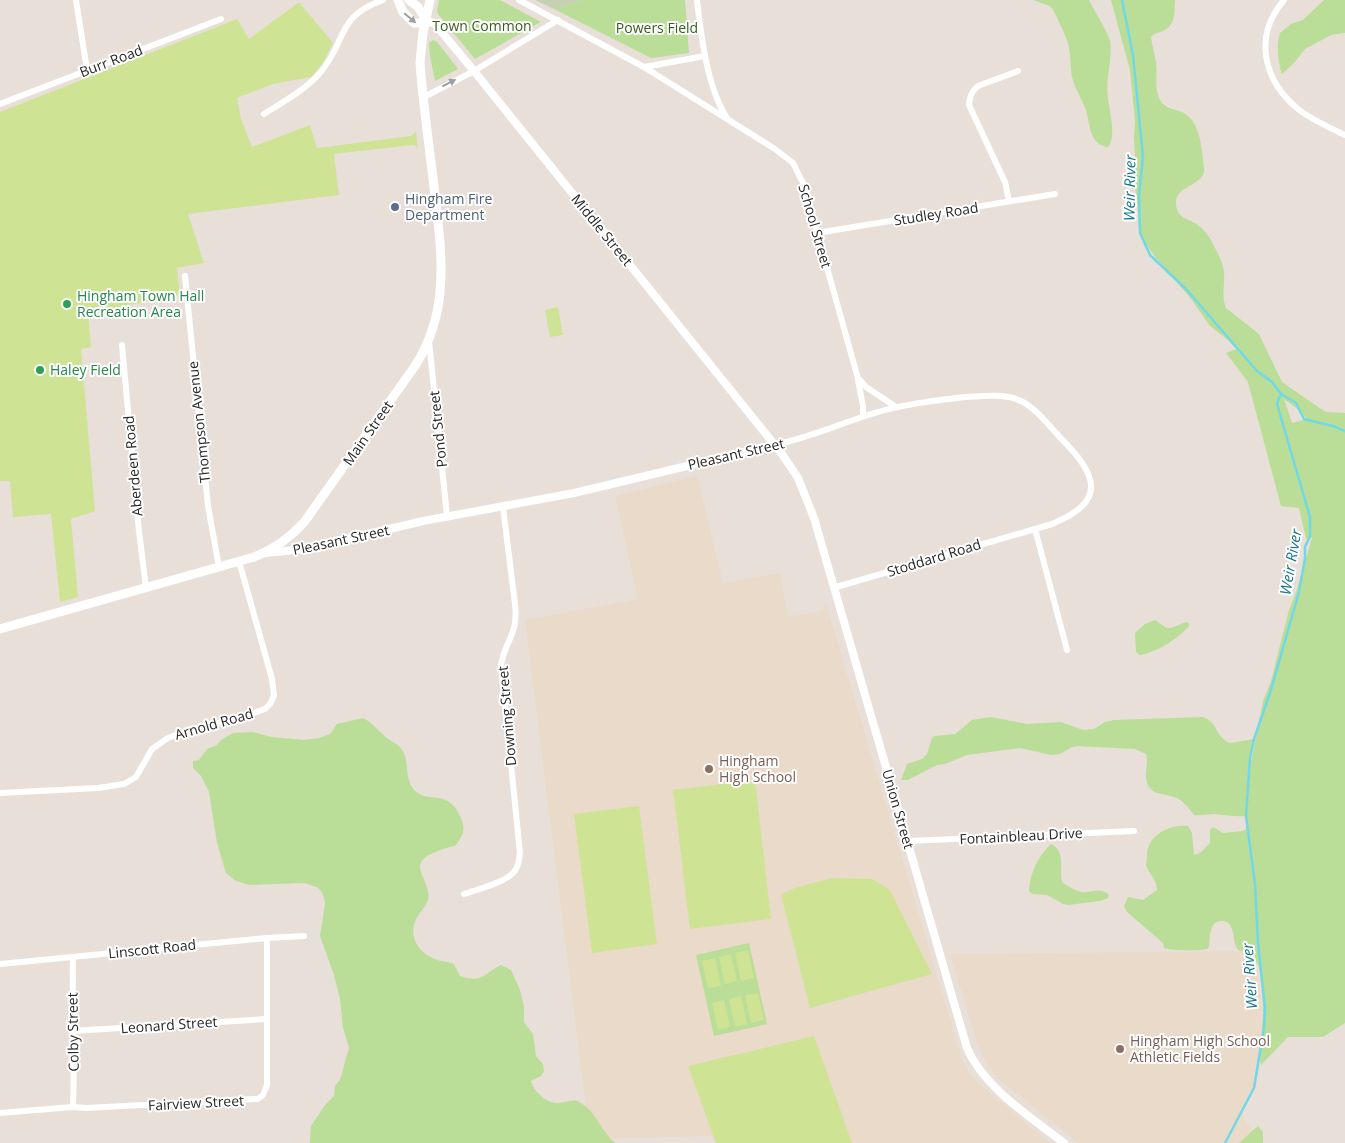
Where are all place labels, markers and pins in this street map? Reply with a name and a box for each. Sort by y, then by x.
place label: Hingham Fire Department [405,189,492,224]
marker: Hingham Fire Department [389,201,401,213]
place label: Hingham Town Hall Recreation Area [77,286,204,321]
marker: Hingham Town Hall Recreation Area [61,298,73,310]
place label: Haley Field [50,360,121,379]
marker: Haley Field [34,364,46,376]
place label: Hingham High School [719,751,796,786]
marker: Hingham High School [703,763,715,775]
place label: Hingham High School Athletic Fields [1130,1031,1270,1066]
marker: Hingham High School Athletic Fields [1114,1043,1126,1055]

